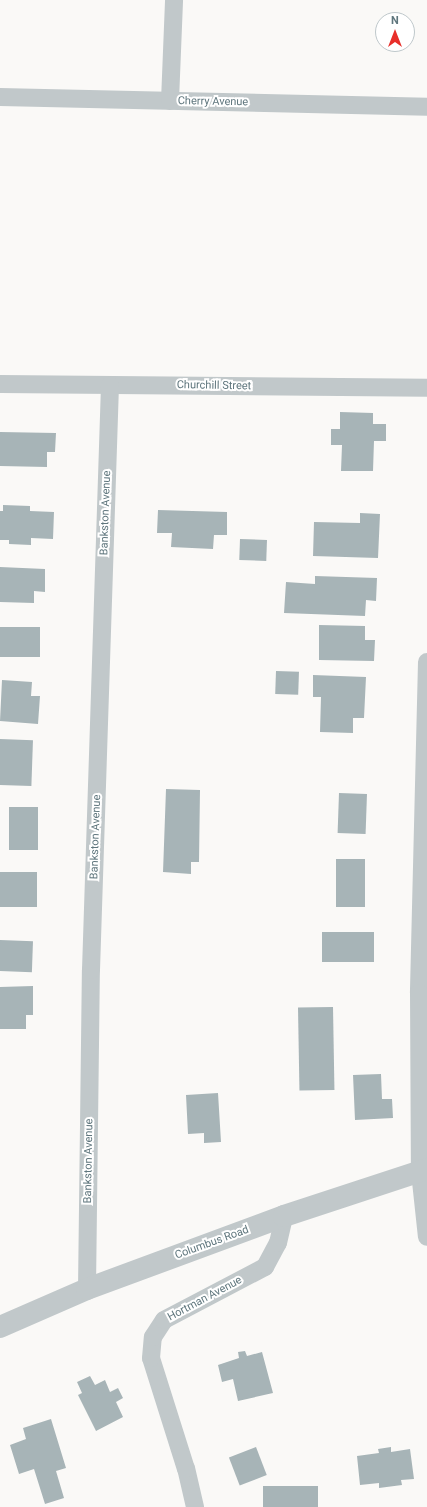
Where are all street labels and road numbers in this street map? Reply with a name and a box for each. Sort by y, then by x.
street label: Cherry Avenue [178,95,248,109]
street label: Churchill Street [177,379,251,393]
street label: Bankston Avenue [98,470,114,556]
street label: Bankston Avenue [88,794,104,880]
street label: Bankston Avenue [82,1119,96,1203]
street label: Columbus Road [173,1224,251,1262]
street label: Hortman Avenue [166,1274,244,1324]

